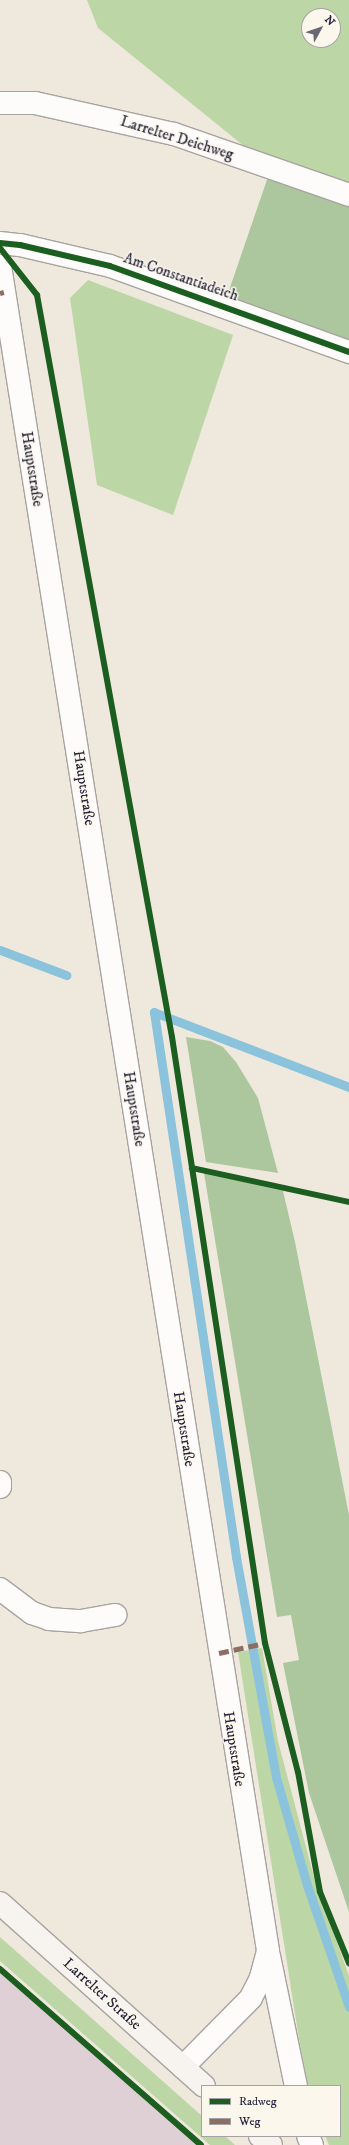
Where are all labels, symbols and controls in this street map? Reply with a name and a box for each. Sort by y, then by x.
north arrow [301,8,341,48]
text: N [321,13,338,29]
street label: Larrelter Deichweg [118,112,236,164]
street label: Am Constantiadeich [121,249,241,305]
street label: Hauptstraße [17,430,47,508]
street label: Hauptstraße [69,749,99,827]
street label: Hauptstraße [119,1070,149,1148]
street label: Hauptstraße [169,1390,199,1468]
street label: Hauptstraße [219,1710,249,1788]
street label: Larrelter Straße [59,1954,145,2034]
legend [201,2085,341,2137]
text: Radweg [239,2094,277,2109]
text: Weg [239,2114,260,2129]

